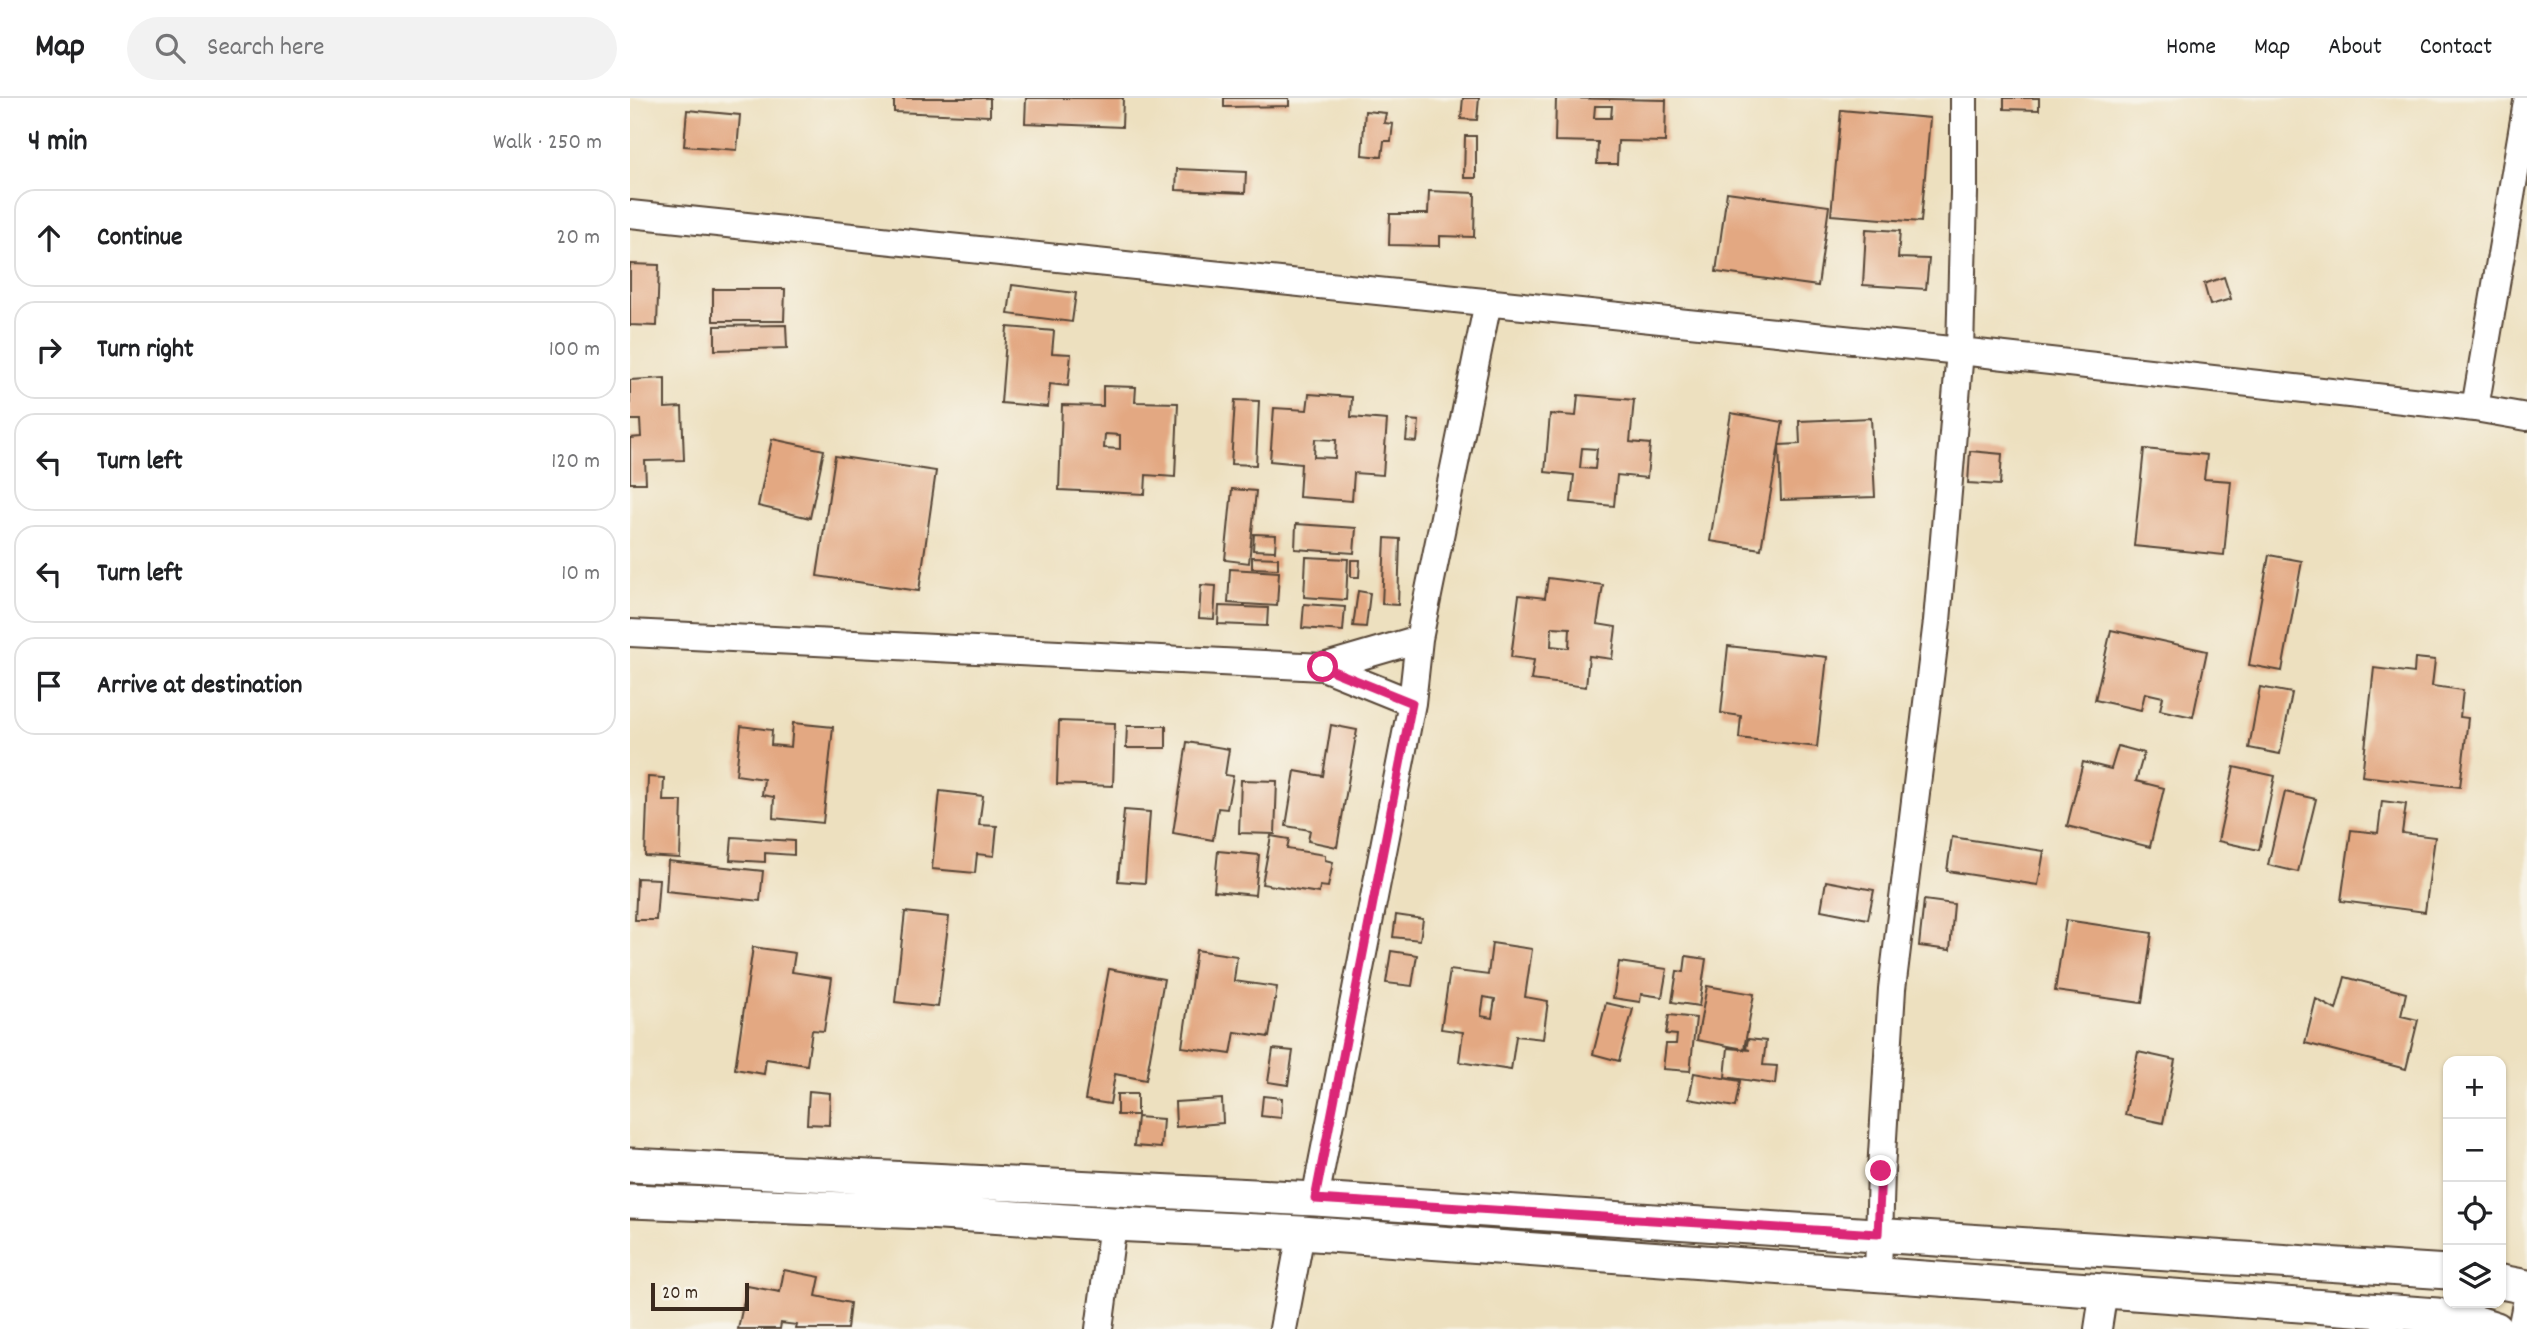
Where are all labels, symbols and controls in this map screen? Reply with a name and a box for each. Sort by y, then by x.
search box [127,17,617,80]
text: Map [35,25,85,72]
icon: search [151,29,189,67]
text: Search here [207,30,325,67]
text: Home [2166,31,2216,65]
text: Map [2254,31,2290,65]
text: About [2328,31,2382,65]
text: Contact [2420,31,2492,65]
text: 4 min [28,122,87,165]
text: Walk · 250 m [493,127,602,160]
icon: ahead [30,219,68,257]
text: Continue [97,220,182,257]
text: 20 m [556,222,600,255]
icon: right [30,331,68,369]
text: Turn right [97,332,194,369]
text: 100 m [549,334,600,367]
icon: left [30,443,68,481]
text: Turn left [97,444,183,481]
text: 120 m [551,446,600,479]
icon: left [30,555,68,593]
text: Turn left [97,556,183,593]
text: 10 m [561,558,600,591]
route start [1307,651,1338,682]
icon: arrive [30,667,68,705]
text: Arrive at destination [97,668,302,705]
map controls [2443,1056,2506,1308]
button: + [2443,1056,2506,1119]
button: − [2443,1119,2506,1182]
route end [1865,1155,1896,1186]
button: locate [2443,1182,2506,1245]
button: layers [2443,1245,2506,1308]
scale bar [651,1280,749,1312]
text: 20 m [662,1281,698,1308]

